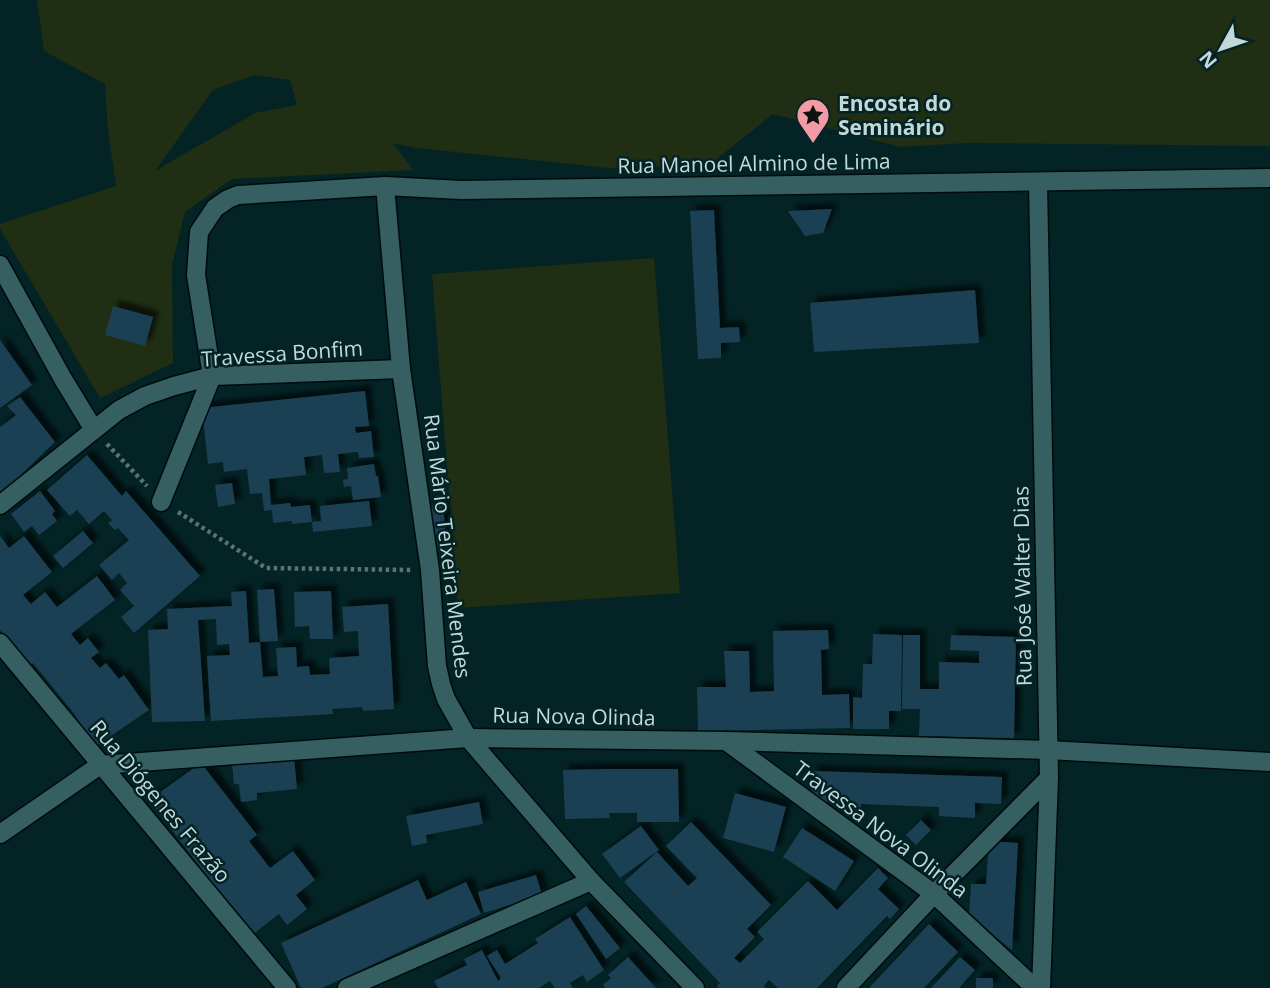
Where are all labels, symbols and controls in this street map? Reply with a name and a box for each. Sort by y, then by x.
north arrow [1186,14,1256,84]
text: N [1193,46,1223,74]
place label: Encosta do Seminário [838,89,951,141]
place icon: Encosta do Seminário [794,96,832,145]
street label: Rua Manoel Almino de Lima [617,147,891,179]
street label: Travessa Bonfim [200,333,364,373]
street label: Rua Mário Teixeira Mendes [418,412,478,680]
street label: Rua José Walter Dias [1006,486,1038,686]
street label: Rua Nova Olinda [492,701,656,731]
street label: Rua Diógenes Frazão [84,714,238,888]
street label: Travessa Nova Olinda [788,754,974,904]

